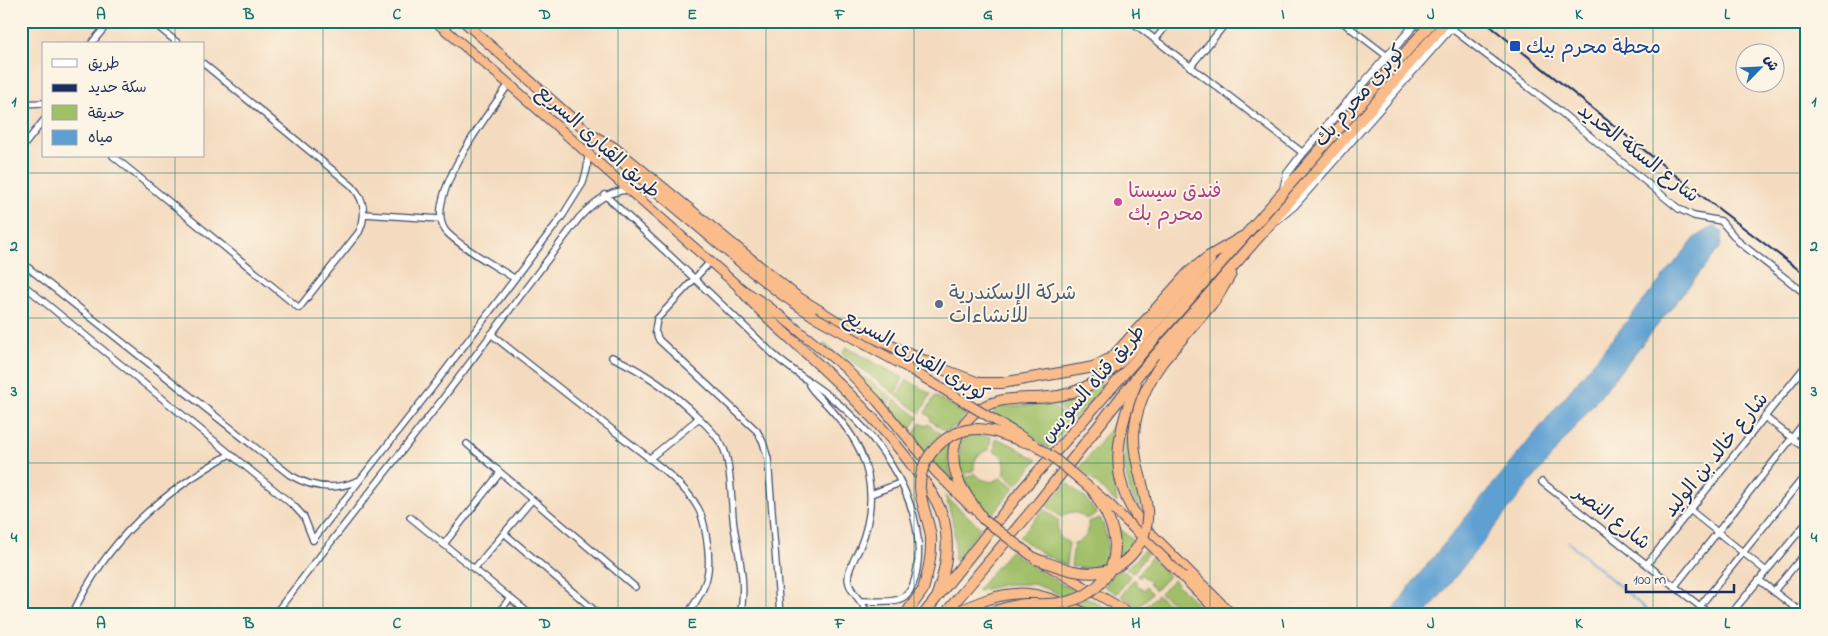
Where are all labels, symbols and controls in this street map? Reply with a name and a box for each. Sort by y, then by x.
text: A [96,3,106,27]
text: B [243,3,255,27]
text: C [393,3,402,27]
text: D [538,3,551,27]
text: E [687,3,697,27]
text: F [834,3,846,27]
text: G [983,3,993,27]
text: H [1131,3,1141,27]
text: I [1281,3,1285,27]
text: J [1427,3,1435,27]
text: K [1575,3,1584,27]
text: L [1724,3,1731,27]
place label: محطة محرم بيك [1526,34,1661,63]
street label: كوبرى محرم بك [1308,39,1414,154]
marker: محطة محرم بيك [1508,39,1522,53]
legend [42,42,205,158]
north arrow [1736,42,1786,92]
text: ش [1758,52,1783,75]
text: طريق [88,53,120,75]
text: سكة حديد [88,77,147,99]
street label: طريق القبارى السريع [529,79,666,207]
text: 1 [11,90,17,114]
text: 1 [1811,90,1817,114]
street label: شارع السكة الحديد [1570,97,1705,211]
text: حديقة [88,103,125,125]
text: مياه [88,127,113,149]
place label: فندق سيستا محرم بك [1128,178,1221,230]
marker: فندق سيستا محرم بك [1112,196,1124,208]
text: 2 [9,235,18,259]
text: 2 [1809,235,1818,259]
place label: شركة الإسكندرية للانشاءات [949,280,1076,332]
marker: شركة الإسكندرية للانشاءات [933,298,945,310]
street label: كوبرى القبارى السريع [838,304,994,411]
street label: طريق قناه السويس [1034,319,1153,450]
text: 3 [10,380,18,404]
text: 3 [1810,380,1818,404]
street label: شارع خالد بن الوليد [1657,387,1776,524]
street label: شارع النصر [1566,479,1656,558]
text: 4 [10,526,18,550]
text: 4 [1810,526,1818,550]
scale bar [1626,561,1733,593]
text: 100 m [1633,569,1666,591]
text: A [96,612,106,636]
text: B [243,612,255,636]
text: C [393,612,402,636]
text: D [538,612,551,636]
text: E [687,612,697,636]
text: F [834,612,846,636]
text: G [983,612,993,636]
text: H [1131,612,1141,636]
text: I [1281,612,1285,636]
text: J [1427,612,1435,636]
text: K [1575,612,1584,636]
text: L [1724,612,1731,636]

